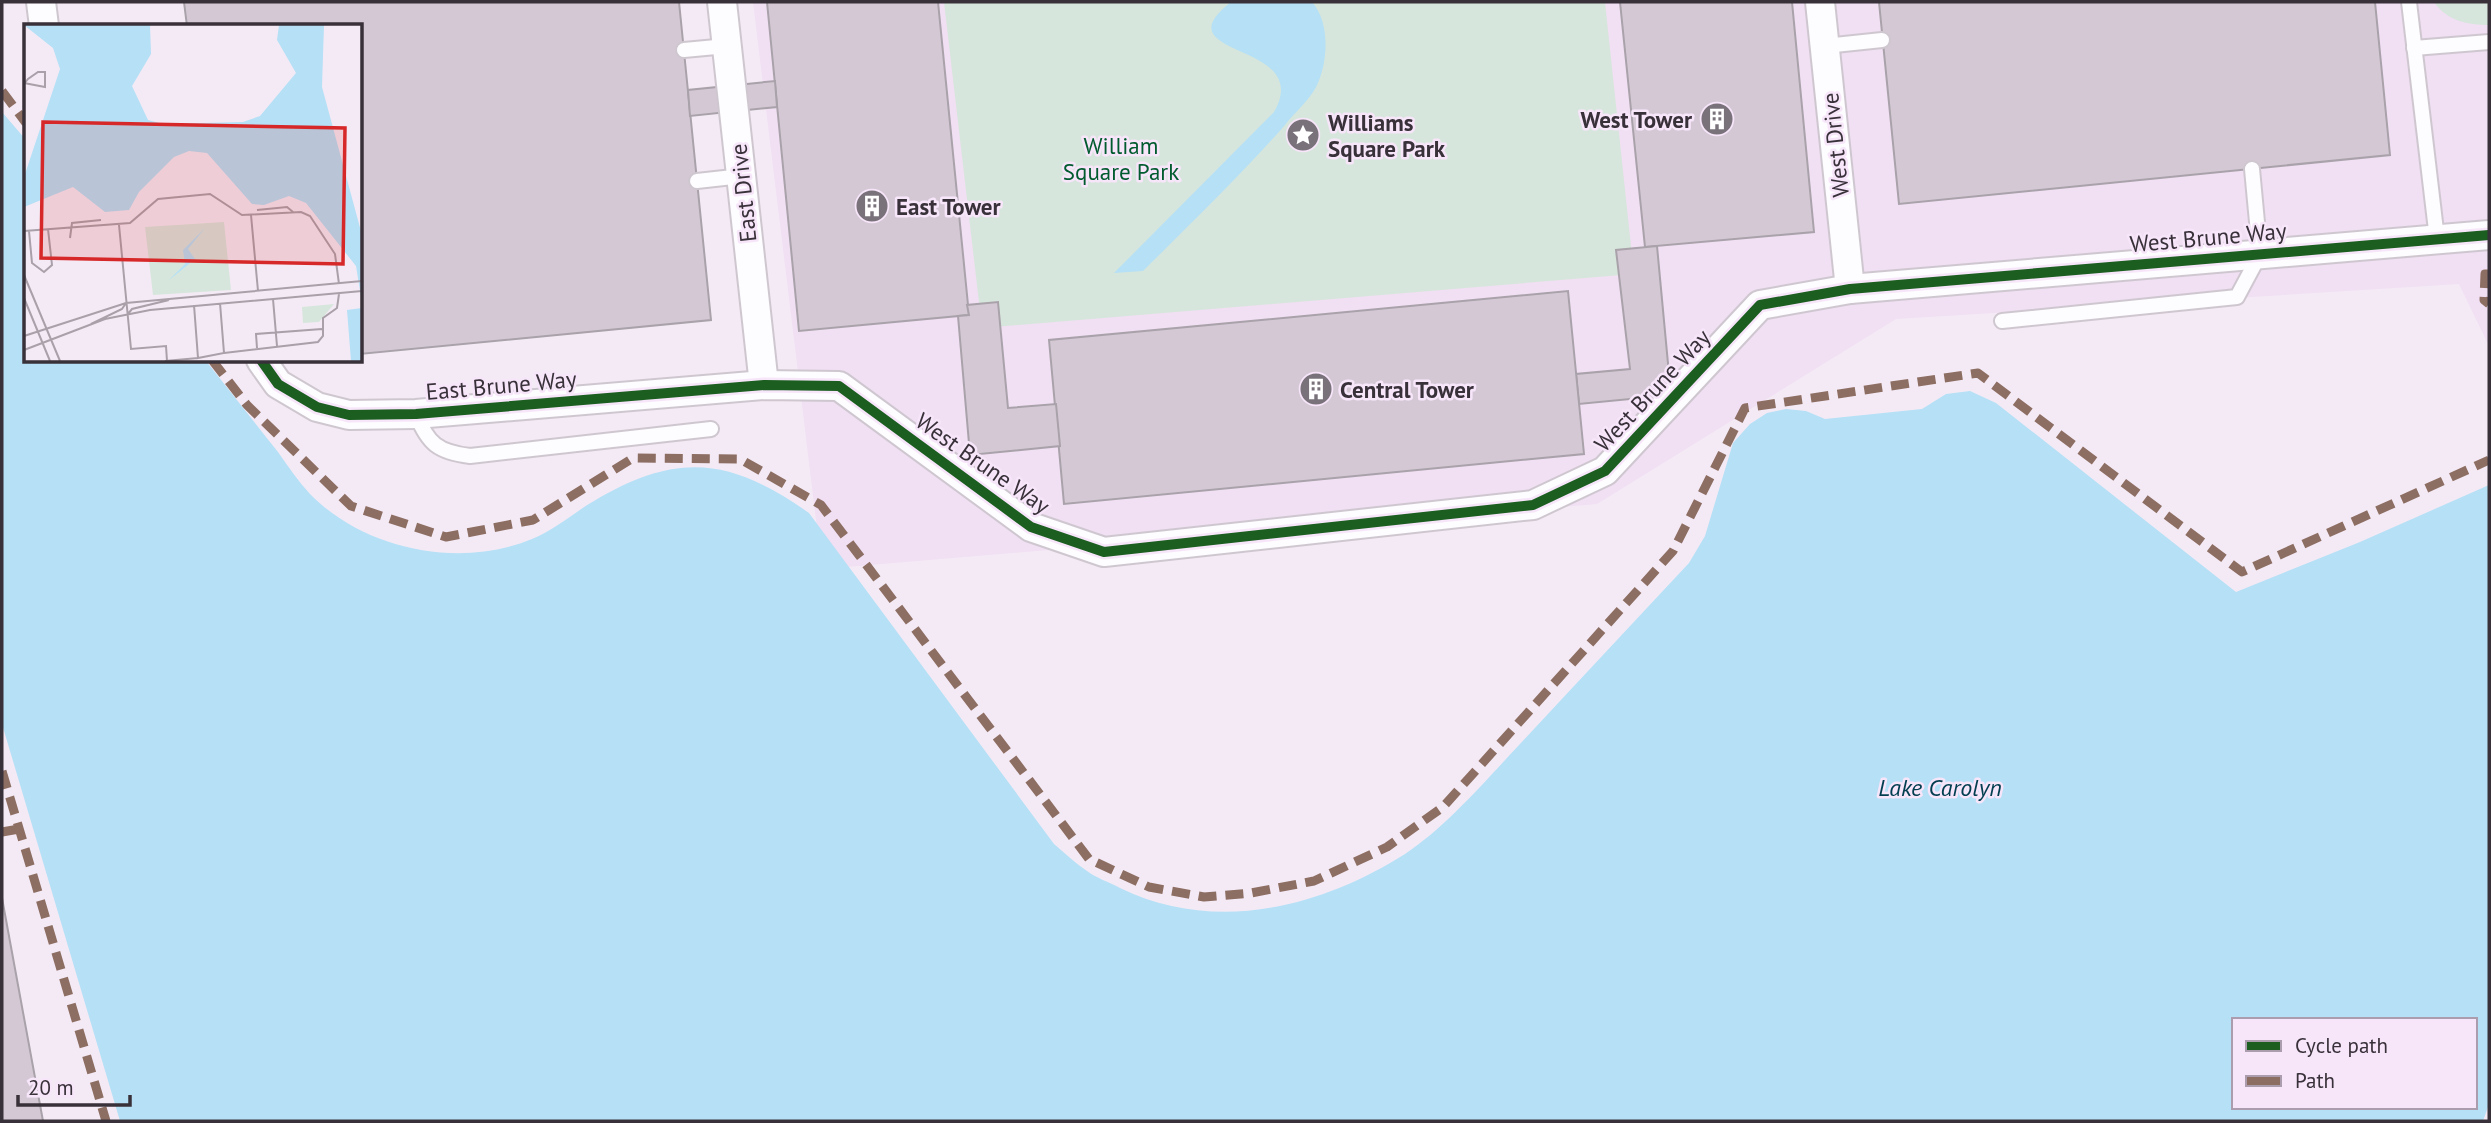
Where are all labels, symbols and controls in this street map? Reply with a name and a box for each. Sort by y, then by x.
inset map [24,24,362,362]
street label: West Drive [1815,91,1855,199]
building icon: West Tower [1698,100,1736,138]
place label: West Tower [1581,105,1693,134]
place label: Williams Square Park [1328,108,1446,163]
place icon: Williams Square Park [1284,116,1322,154]
park label: William Square Park [1063,131,1179,186]
street label: East Drive [723,142,763,244]
building icon: East Tower [853,187,891,225]
place label: East Tower [896,192,1001,221]
street label: West Brune Way [2128,216,2288,258]
street label: West Brune Way [1588,322,1716,457]
street label: East Brune Way [424,364,578,406]
building icon: Central Tower [1297,370,1335,408]
place label: Central Tower [1340,375,1475,404]
street label: West Brune Way [910,406,1056,520]
water label: Lake Carolyn [1878,772,2002,803]
legend [2232,1018,2477,1109]
text: Cycle path [2295,1032,2388,1059]
scale bar [18,1064,130,1108]
text: Path [2295,1067,2335,1094]
text: 20 m [28,1074,74,1101]

